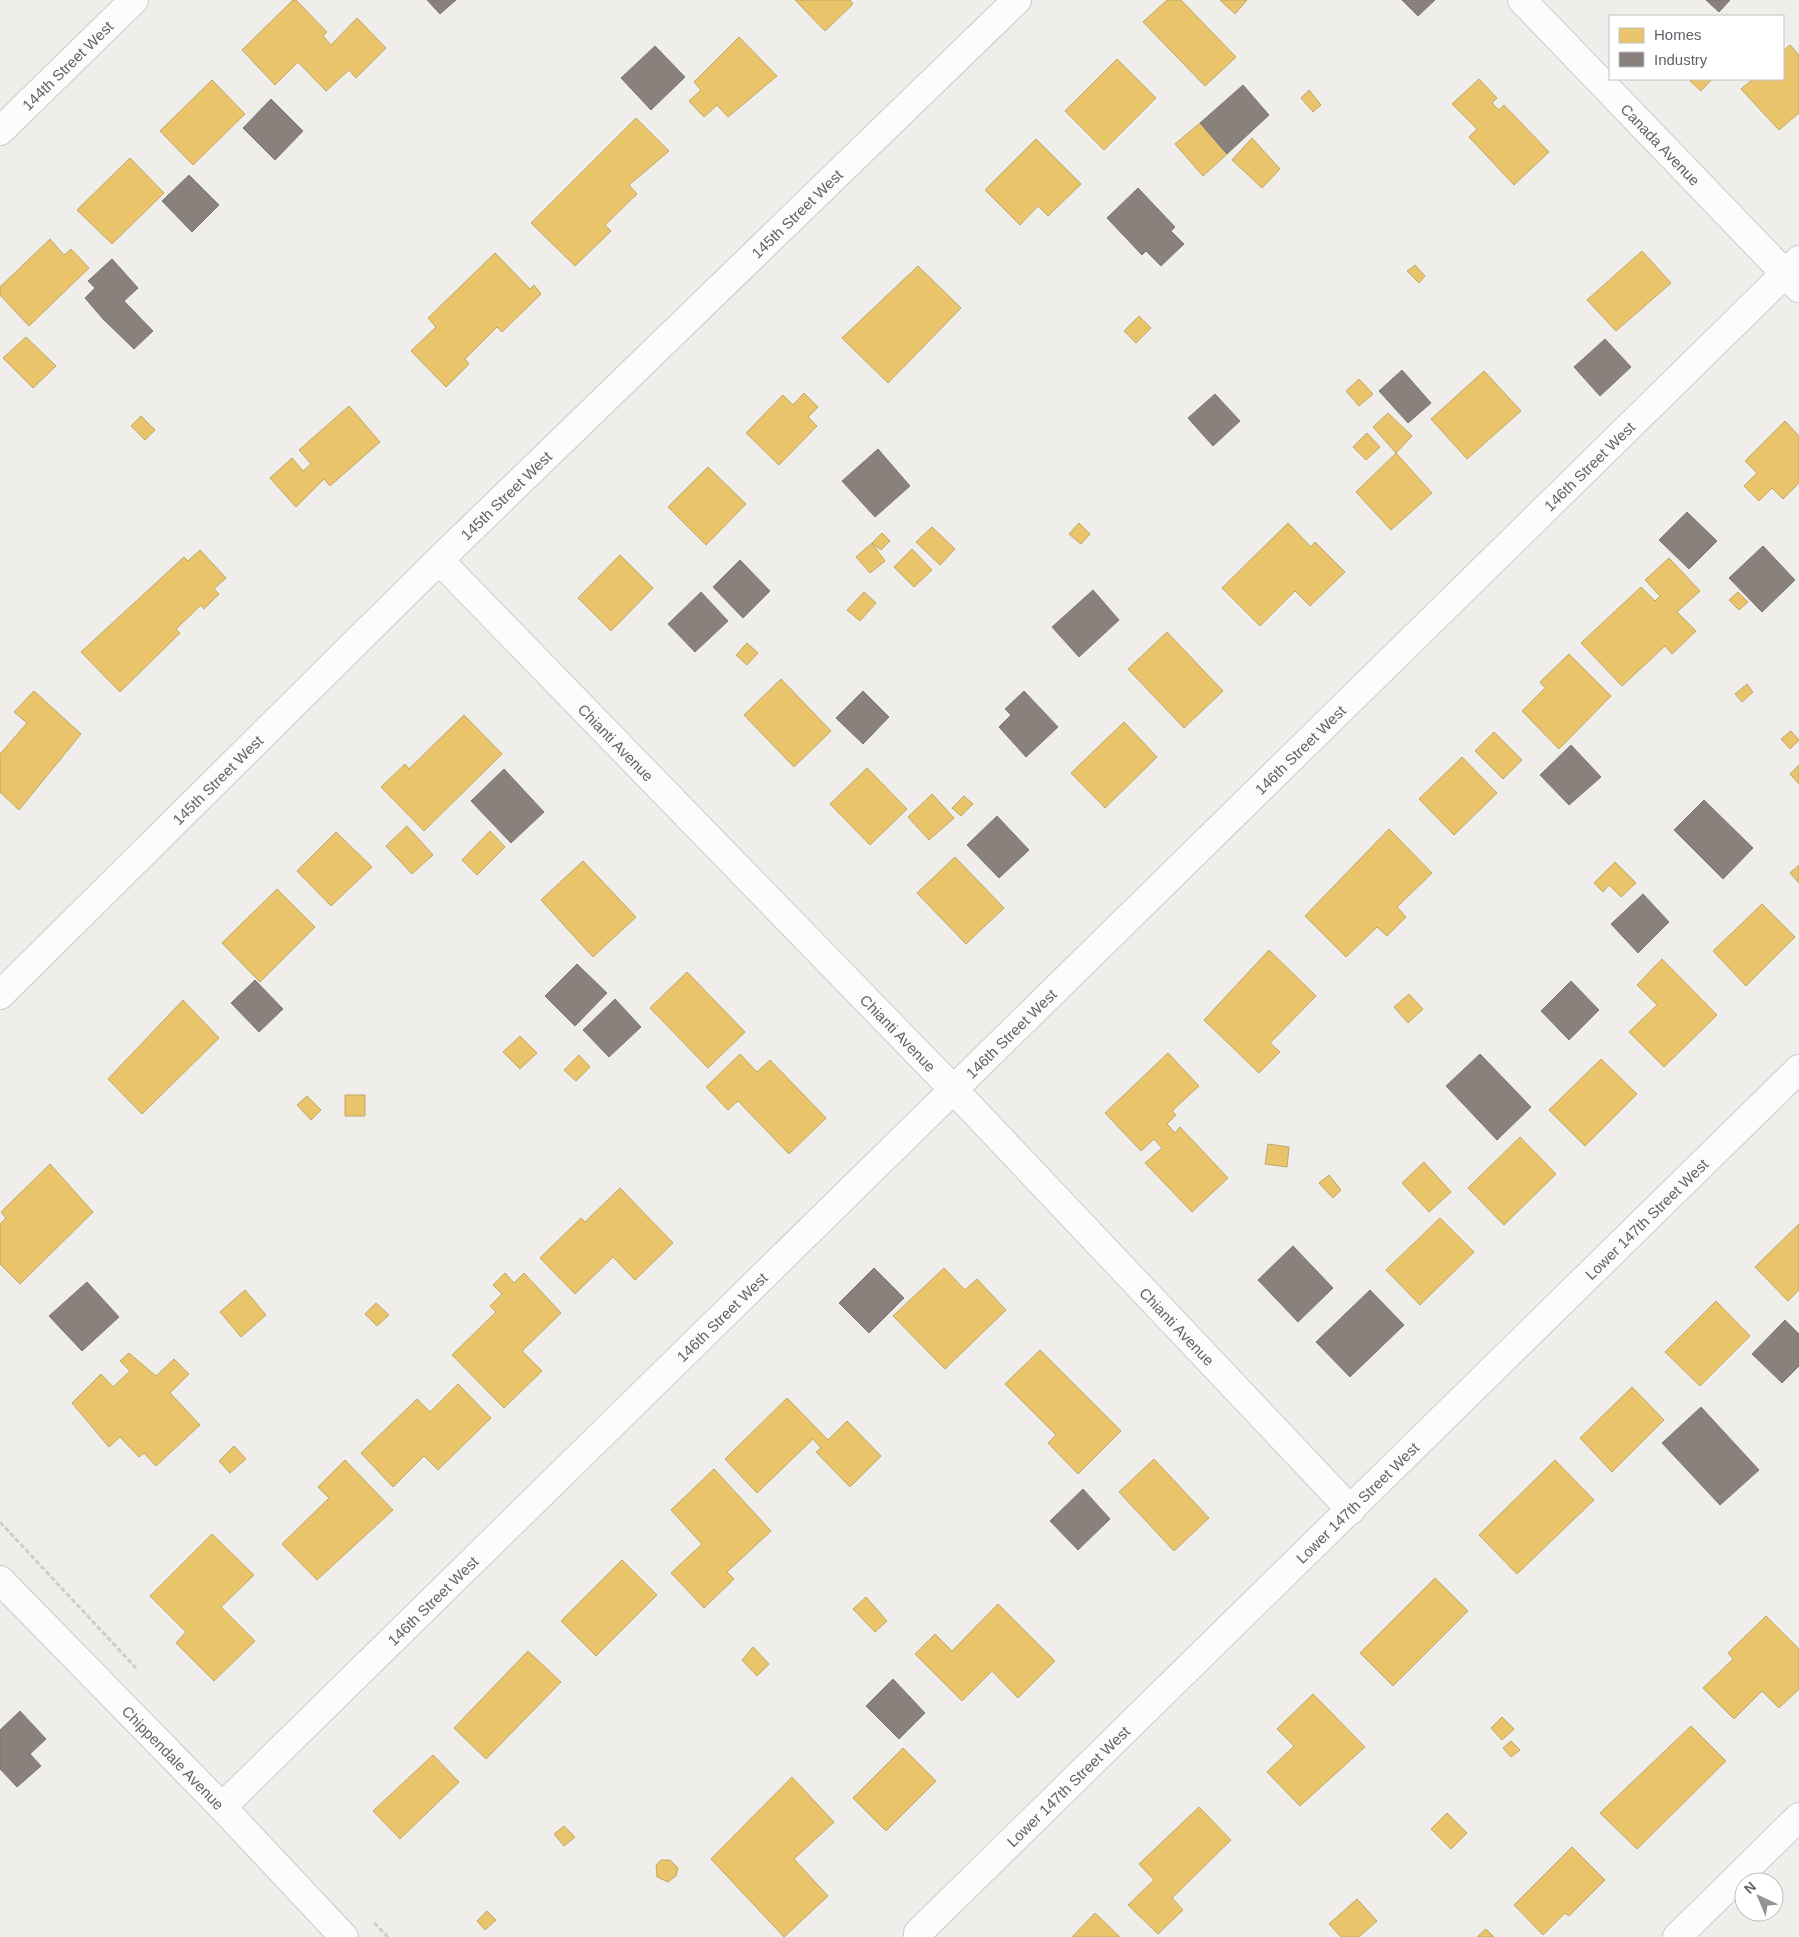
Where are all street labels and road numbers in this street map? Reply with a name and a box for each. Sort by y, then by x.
street label: 144th Street West [18,17,117,113]
street label: Canada Avenue [1618,100,1704,188]
street label: 145th Street West [748,165,846,261]
street label: 146th Street West [1540,417,1638,514]
street label: 145th Street West [457,447,555,543]
street label: Chianti Avenue [575,700,657,784]
street label: 146th Street West [1251,701,1349,798]
street label: 145th Street West [169,731,266,828]
street label: 146th Street West [962,985,1060,1081]
street label: Chianti Avenue [857,991,939,1075]
street label: Lower 147th Street West [1581,1154,1712,1283]
street label: 146th Street West [673,1268,771,1365]
street label: Chianti Avenue [1136,1284,1218,1369]
street label: Lower 147th Street West [1292,1438,1422,1566]
street label: 146th Street West [384,1552,482,1648]
street label: Chippendale Avenue [119,1702,228,1813]
street label: Lower 147th Street West [1003,1722,1133,1850]

